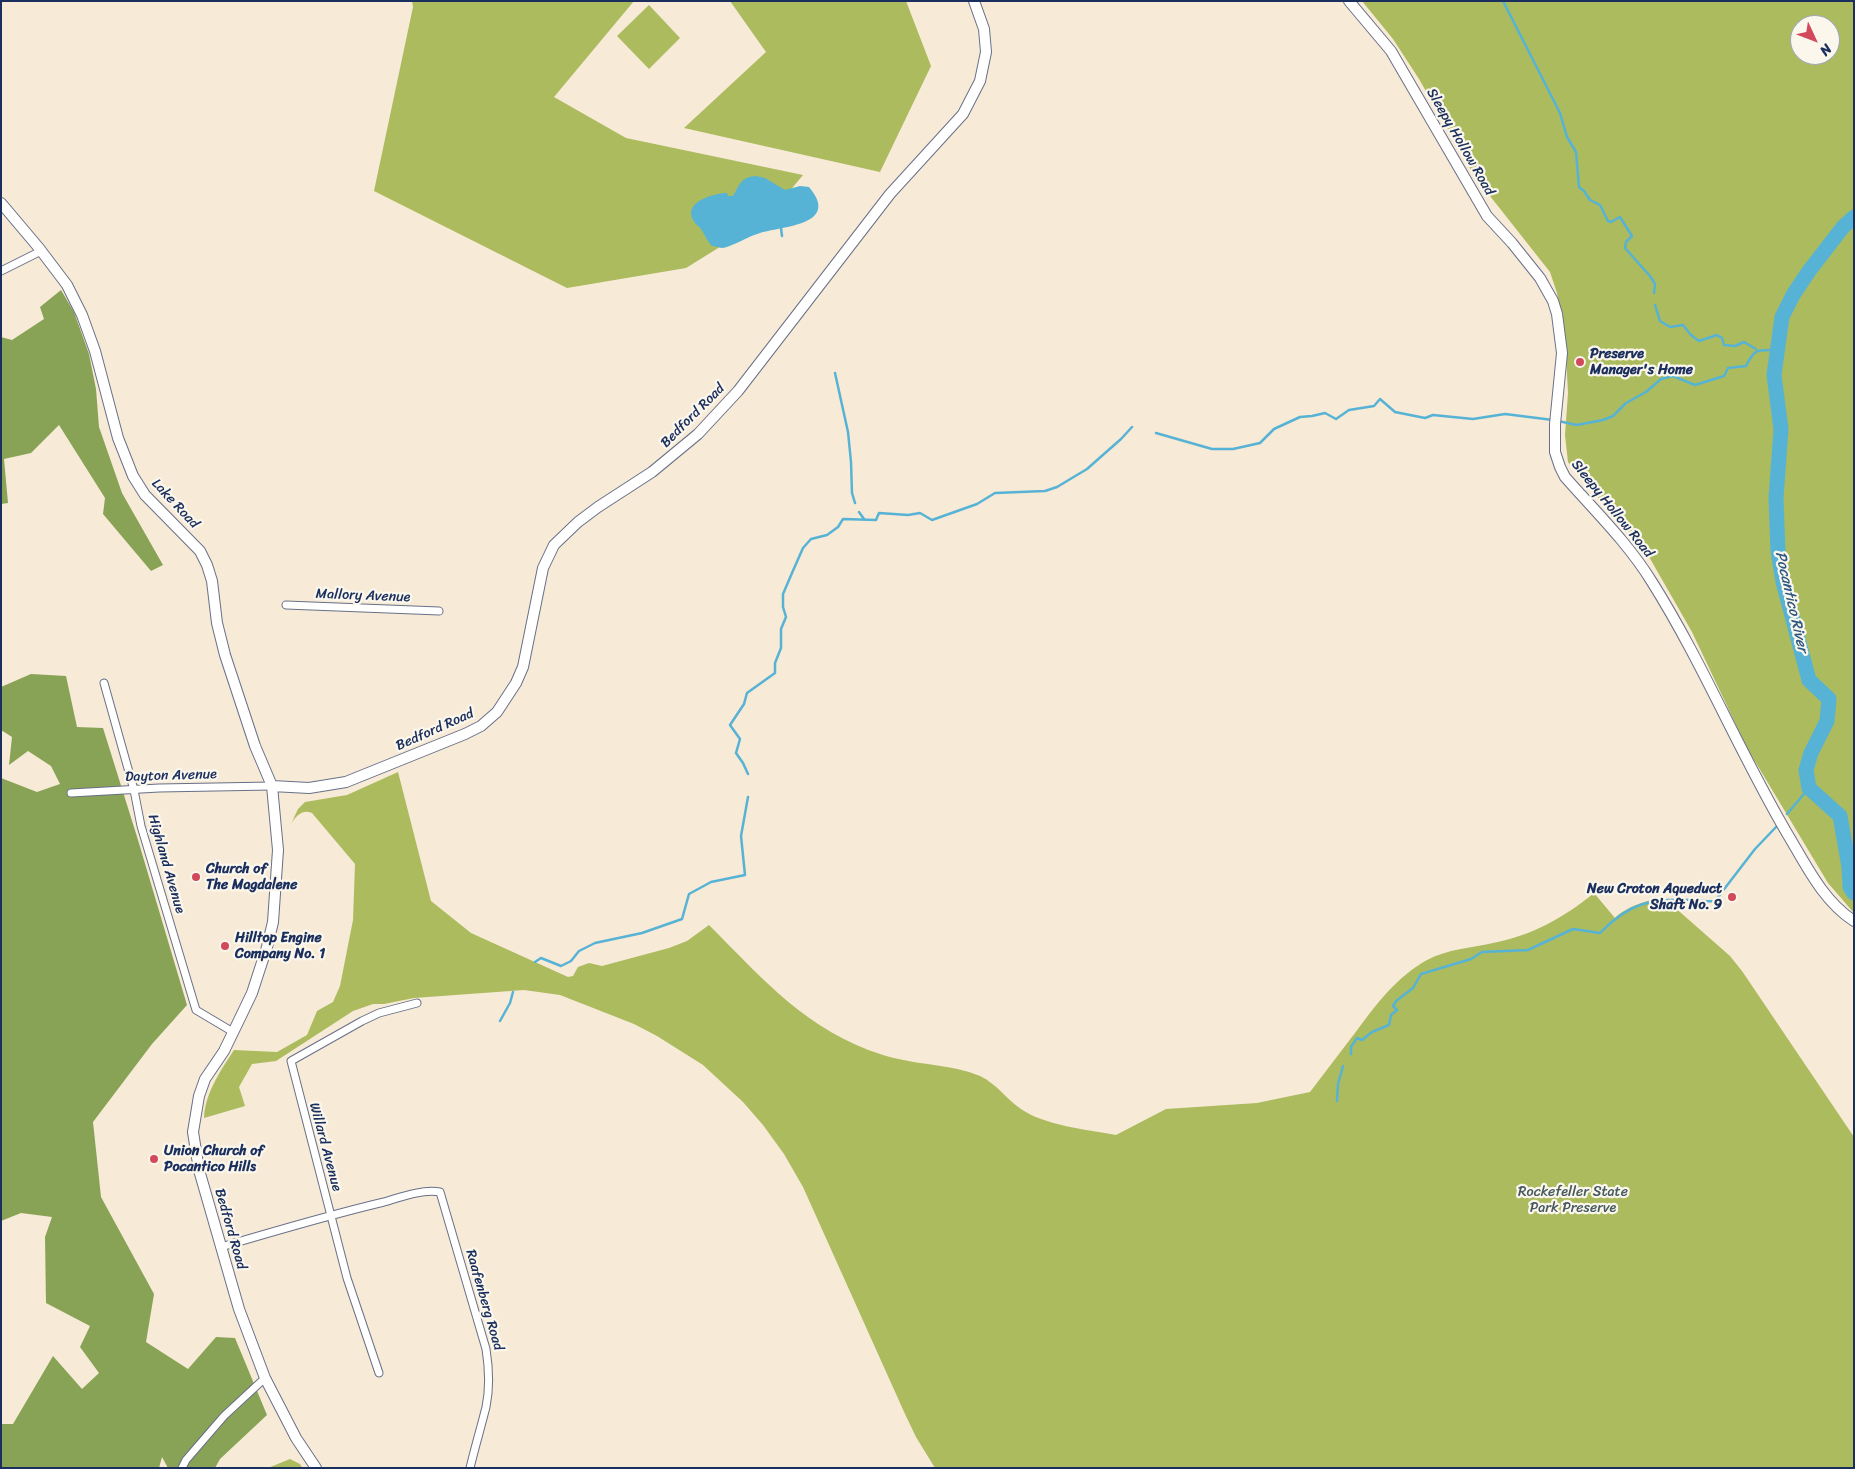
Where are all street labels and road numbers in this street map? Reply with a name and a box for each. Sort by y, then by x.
street label: Sleepy Hollow Road [1423,85,1497,199]
street label: Bedford Road [658,381,728,451]
street label: Sleepy Hollow Road [1567,457,1657,561]
street label: Lake Road [148,476,202,532]
street label: Mallory Avenue [315,586,411,606]
street label: Bedford Road [394,705,476,755]
street label: Dayton Avenue [125,766,217,786]
street label: Highland Avenue [144,812,188,916]
street label: Willard Avenue [305,1101,345,1193]
street label: Bedford Road [210,1187,250,1271]
street label: Raafenberg Road [462,1248,506,1352]

